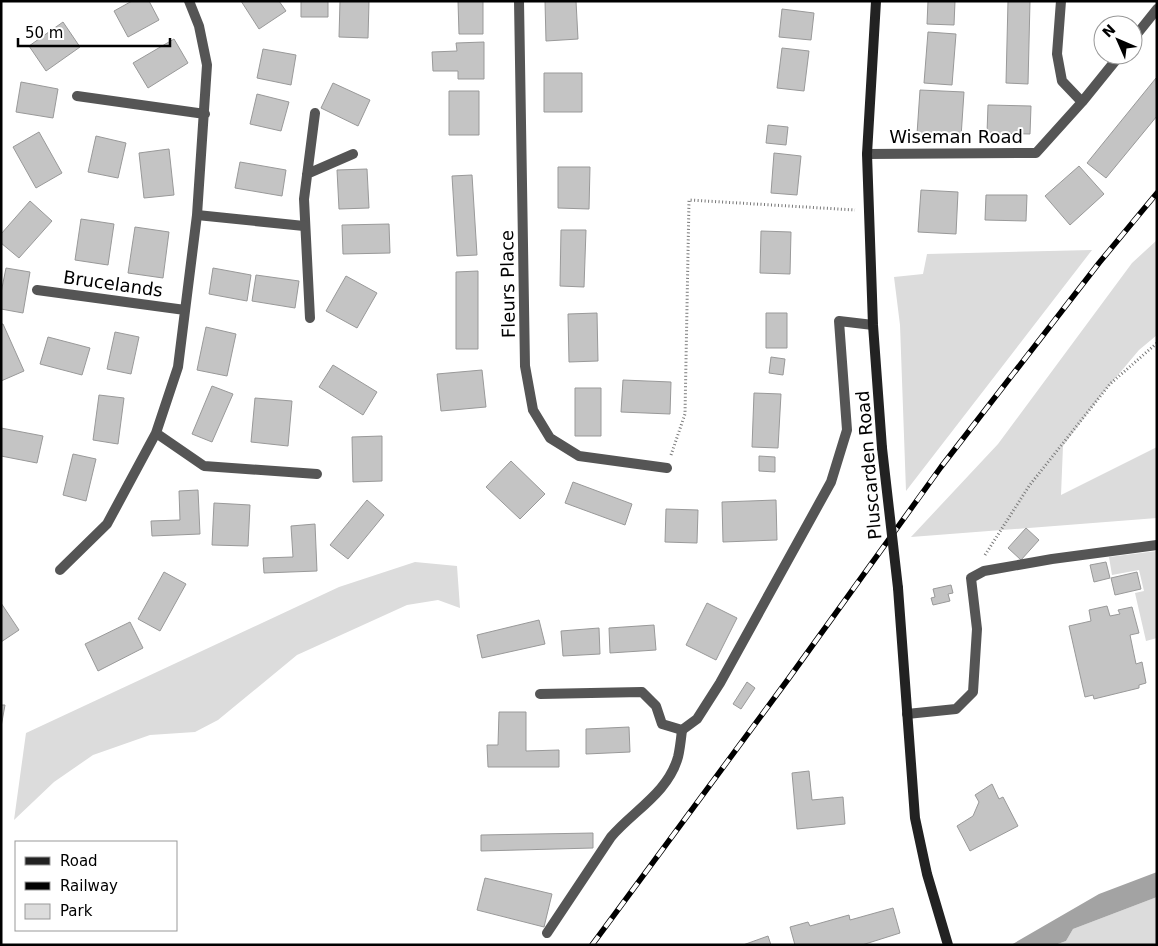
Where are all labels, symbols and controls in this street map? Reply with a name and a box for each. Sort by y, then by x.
scale bar [18,15,170,47]
north arrow [1093,15,1143,65]
text: N [1099,21,1119,41]
text: 50 m [25,24,63,42]
street label: Wiseman Road [889,126,1023,147]
street label: Fleurs Place [496,230,519,338]
street label: Brucelands [62,266,164,301]
street label: Pluscarden Road [852,390,885,540]
legend [15,841,178,931]
text: Road [60,852,98,870]
text: Railway [60,877,118,895]
text: Park [60,902,93,920]

